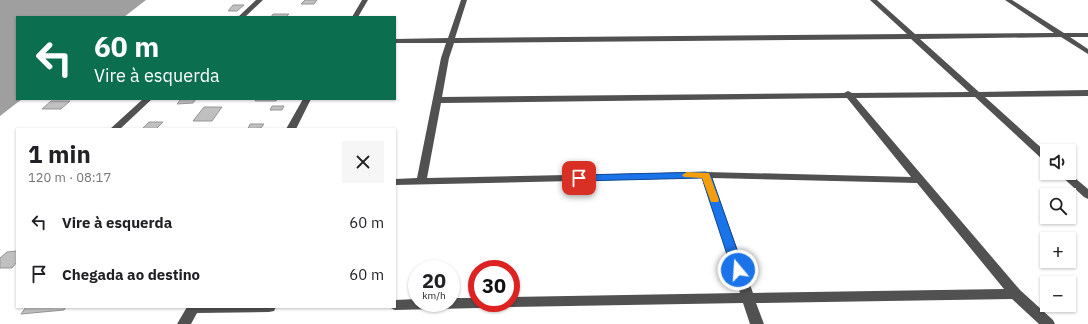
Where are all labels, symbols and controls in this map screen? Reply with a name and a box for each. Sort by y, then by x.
text: 60 m [94,28,159,65]
icon: left [28,32,80,84]
text: Vire à esquerda [94,64,220,87]
text: 1 min [28,138,91,170]
button: close [342,141,384,183]
map controls [1040,144,1076,312]
button: sound [1040,144,1076,180]
pin [562,161,596,195]
icon: arrive [568,167,590,189]
text: 120 m · 08:17 [28,169,111,186]
button: search [1040,188,1076,224]
icon: left [28,211,50,233]
text: Vire à esquerda [62,213,172,232]
text: 60 m [349,213,384,232]
button: + [1040,232,1076,268]
position arrow [717,249,759,291]
speed limit sign: 30 [468,260,520,312]
icon: arrive [28,263,50,285]
text: Chegada ao destino [62,265,200,284]
text: 60 m [349,265,384,284]
text: 20 [422,267,446,294]
button: − [1040,276,1076,312]
text: km/h [422,289,446,302]

